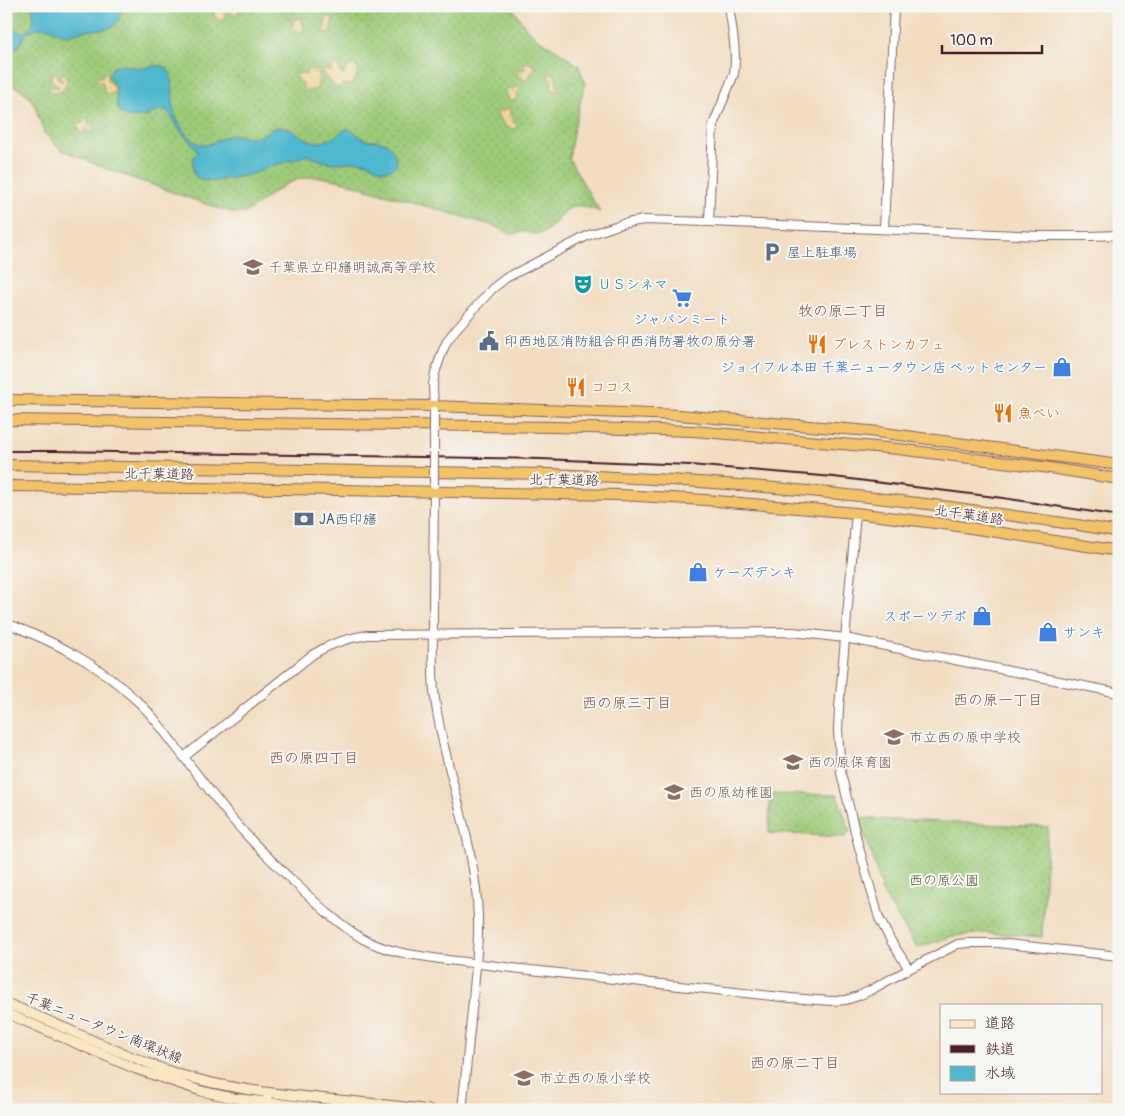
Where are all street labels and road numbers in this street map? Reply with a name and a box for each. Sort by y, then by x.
street label: 北千葉道路 [124,465,194,483]
street label: 北千葉道路 [529,471,599,489]
street label: 北千葉道路 [933,502,1005,528]
street label: 千葉ニュータウン南環状線 [23,989,185,1067]

